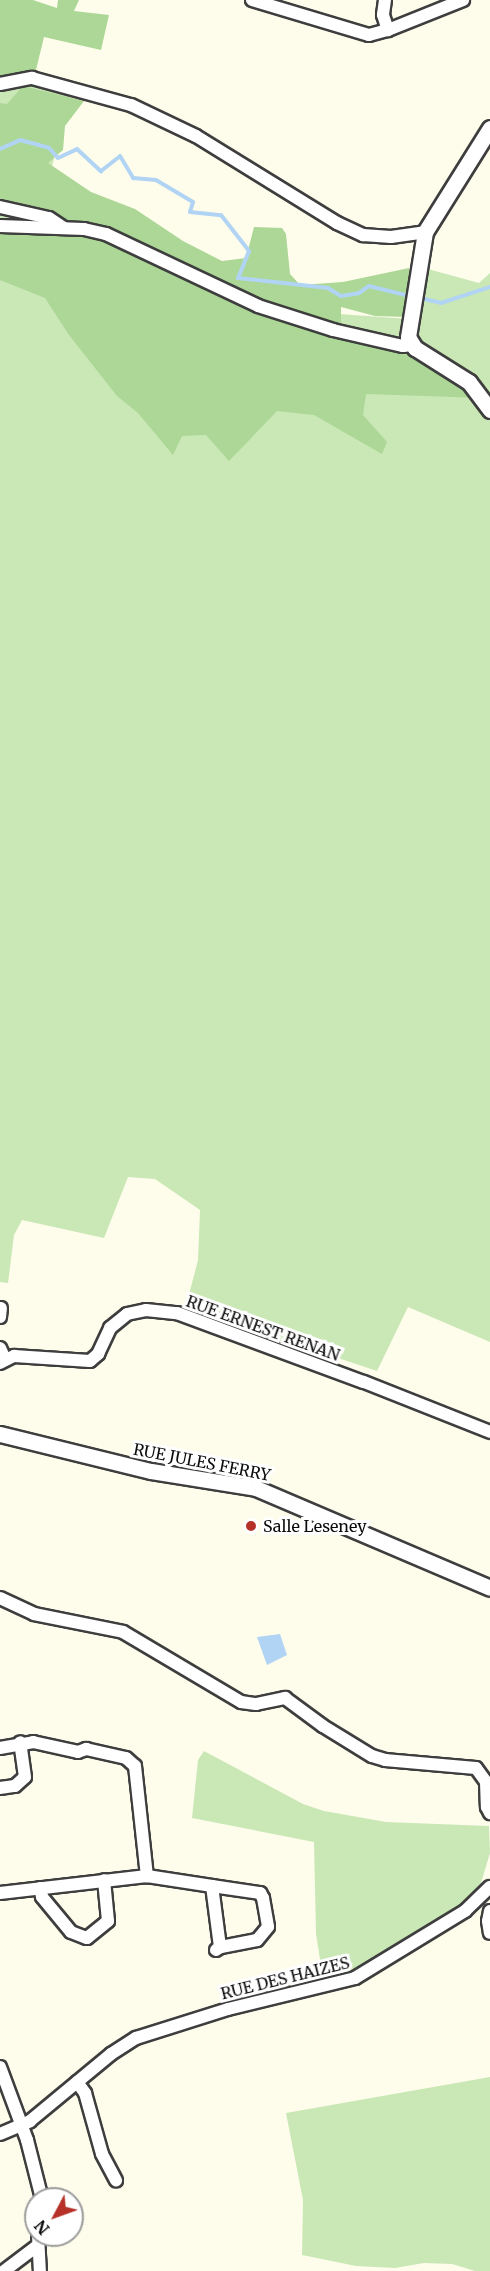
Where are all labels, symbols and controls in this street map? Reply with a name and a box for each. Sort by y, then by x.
street label: RUE ERNEST RENAN [184,1291,342,1365]
street label: RUE JULES FERRY [132,1439,272,1485]
place label: Salle Leseney [263,1516,367,1536]
marker: Salle Leseney [244,1519,258,1533]
street label: RUE DES HAIZES [219,1953,351,2003]
north arrow [24,2187,84,2247]
text: N [30,2216,54,2239]

